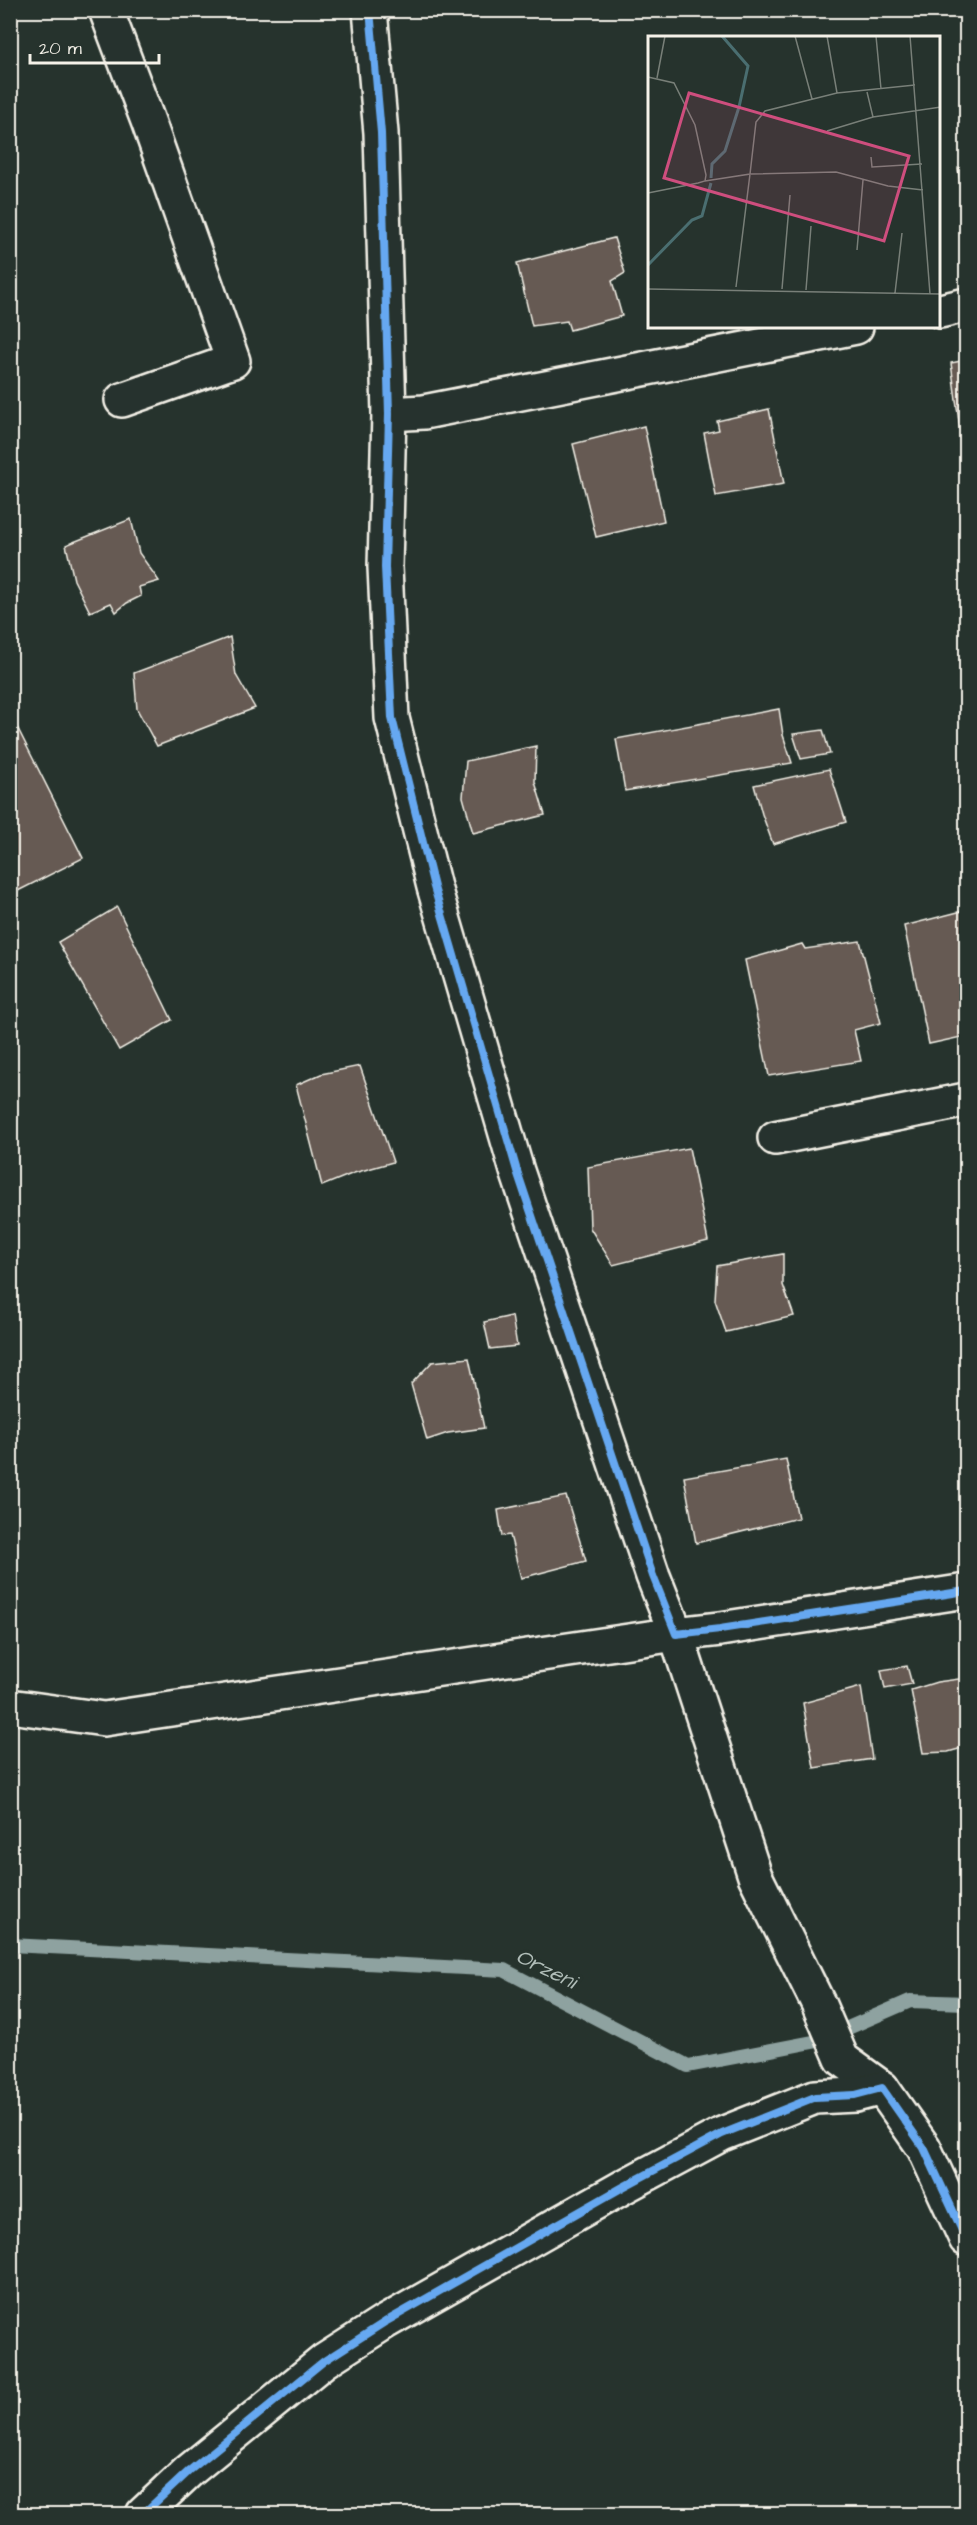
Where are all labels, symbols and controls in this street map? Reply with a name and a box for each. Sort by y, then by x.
scale bar [30,27,159,65]
text: 20 m [39,36,82,61]
inset map [648,36,941,328]
water label: Orzeni [510,1941,584,1998]

